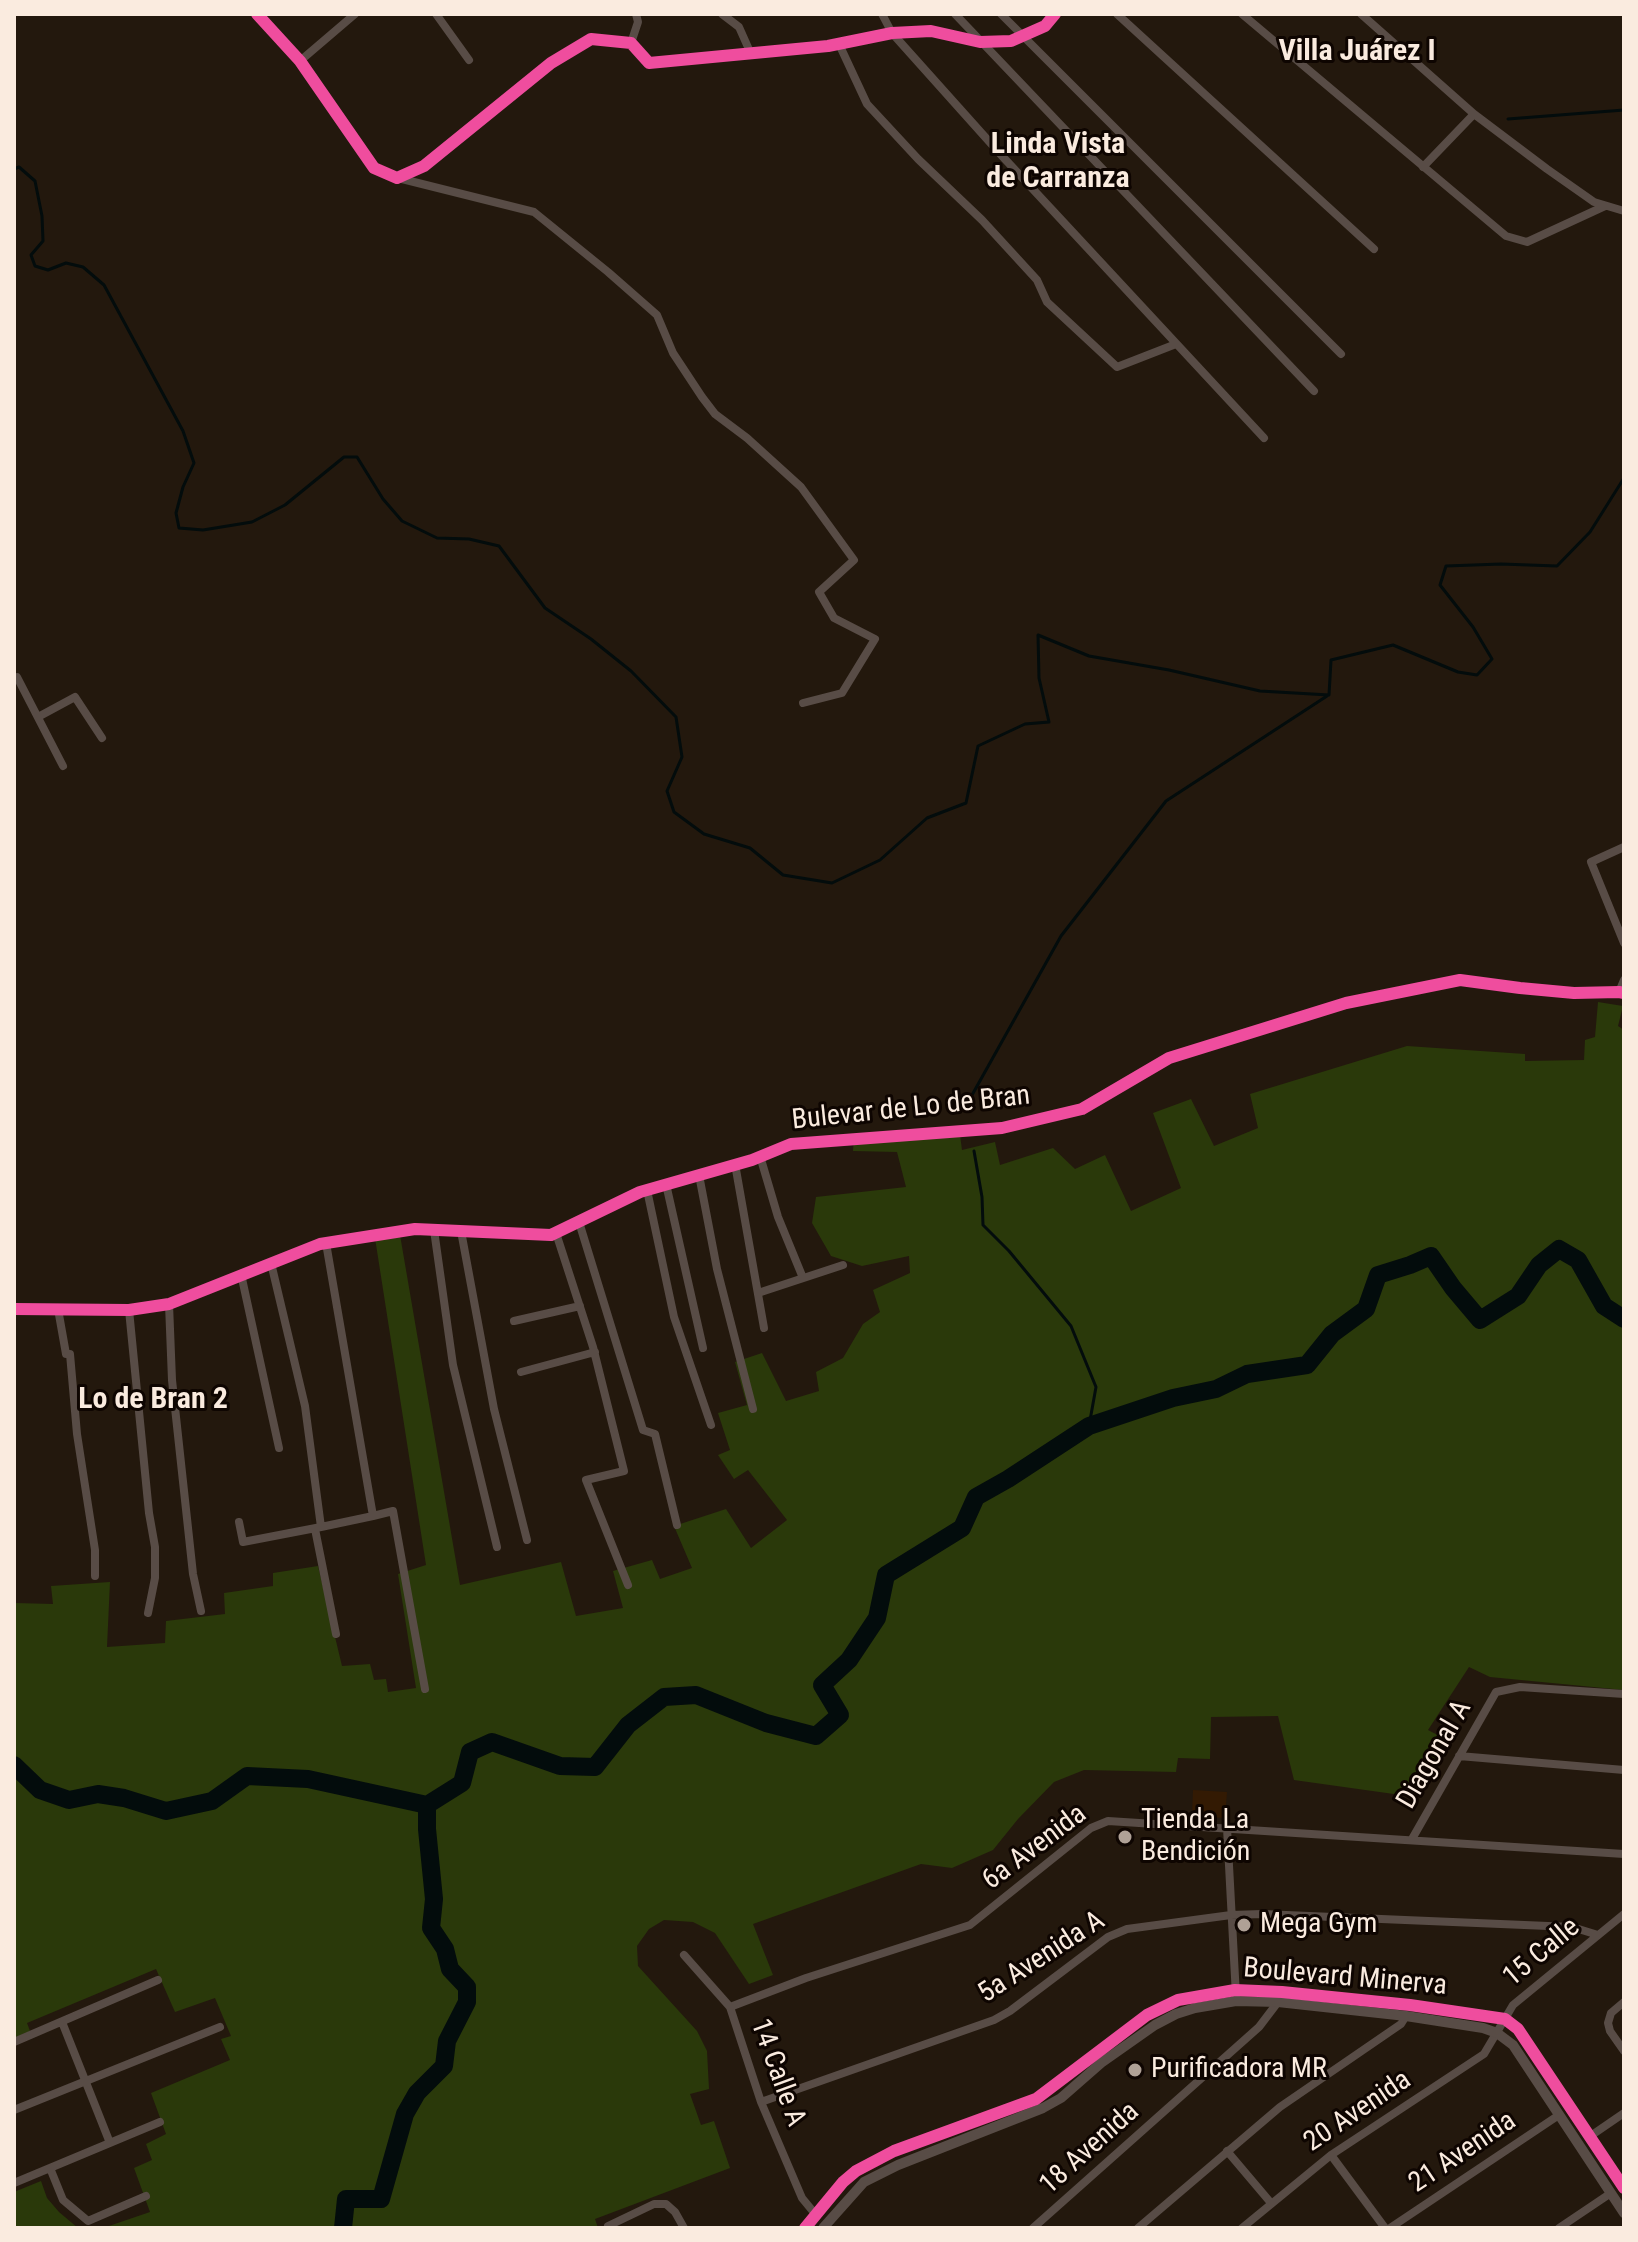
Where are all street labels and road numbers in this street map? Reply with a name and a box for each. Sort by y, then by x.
street label: Bulevar de Lo de Bran [790,1080,1032,1138]
street label: Diagonal A [1391,1695,1479,1815]
street label: 6a Avenida [976,1798,1094,1898]
street label: 5a Avenida A [973,1905,1111,2011]
street label: 15 Calle [1497,1911,1587,1995]
street label: Boulevard Minerva [1242,1952,1448,2004]
street label: 14 Calle A [742,2015,812,2131]
street label: 20 Avenida [1298,2064,1418,2160]
street label: 18 Avenida [1034,2096,1146,2202]
street label: 21 Avenida [1403,2105,1523,2201]

